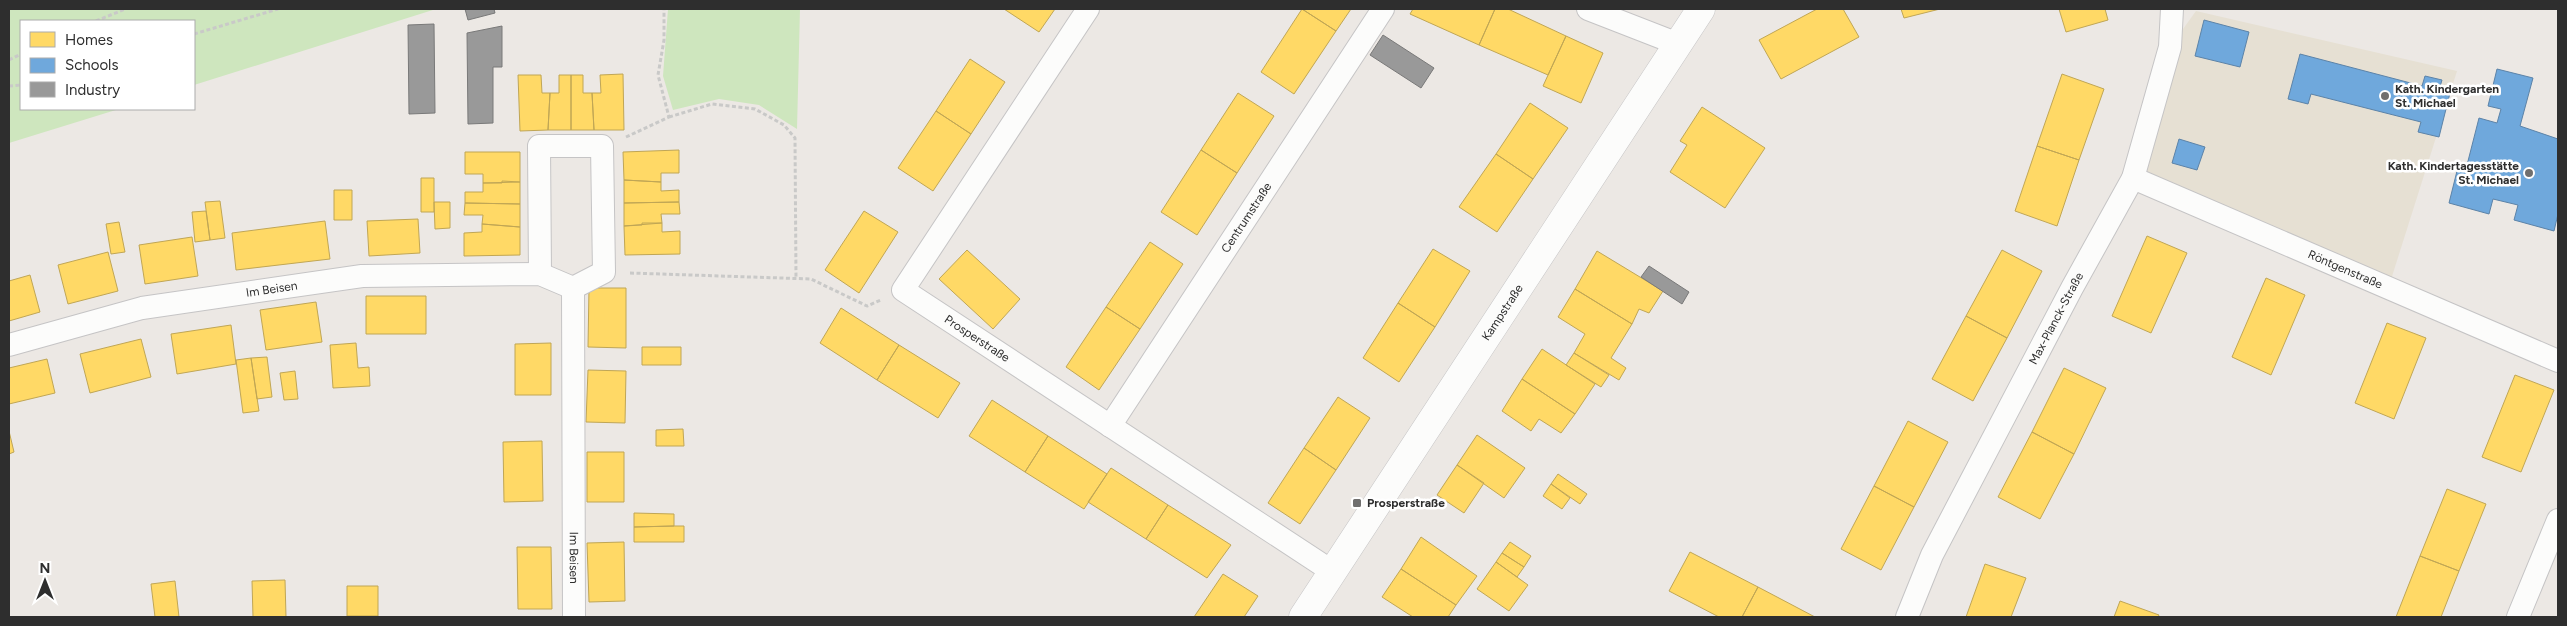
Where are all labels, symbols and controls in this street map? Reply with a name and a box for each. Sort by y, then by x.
legend [20,20,195,110]
text: Homes [65,31,113,49]
text: Schools [65,56,118,74]
text: Industry [65,81,120,99]
place label: Kath. Kindergarten St. Michael [2395,82,2499,110]
marker: Kath. Kindergarten St. Michael [2379,90,2391,102]
place label: Kath. Kindertagesstätte St. Michael [2388,159,2519,187]
marker: Kath. Kindertagesstätte St. Michael [2523,167,2535,179]
street label: Centrumstraße [1218,180,1275,255]
street label: Röntgenstraße [2306,247,2385,292]
street label: Max-Planck-Straße [2026,270,2086,367]
street label: Im Beisen [245,278,299,300]
street label: Kampstraße [1479,281,1526,343]
street label: Prosperstraße [942,312,1013,365]
place label: Prosperstraße [1367,496,1445,510]
marker: Prosperstraße [1351,497,1363,509]
street label: Im Beisen [567,532,581,584]
north arrow [20,556,70,606]
text: N [40,560,50,577]

